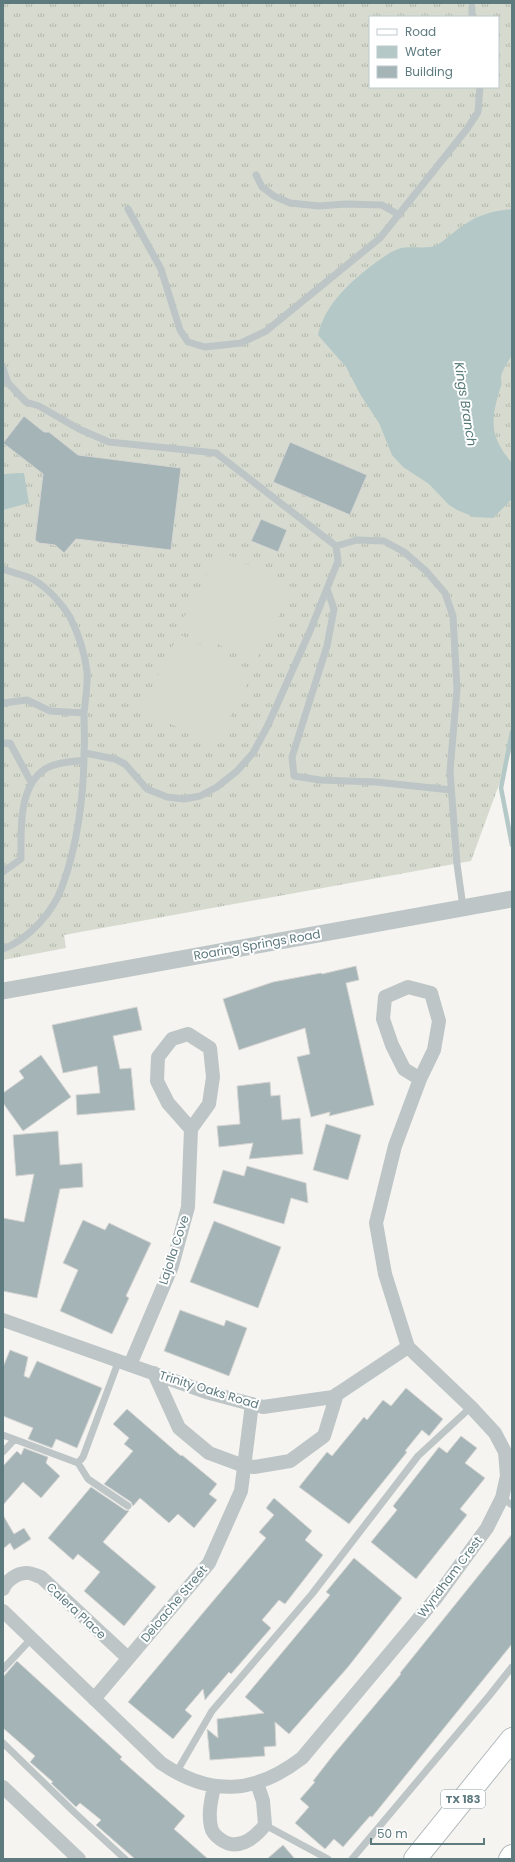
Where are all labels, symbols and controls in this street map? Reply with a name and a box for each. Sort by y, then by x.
legend [369,16,499,88]
text: Road [405,23,436,40]
text: Water [405,43,442,60]
text: Building [405,63,453,80]
water label: Kings Branch [449,361,482,447]
street label: Roaring Springs Road [192,925,322,964]
street label: Lajolla Cove [154,1213,193,1287]
street label: Trinity Oaks Road [157,1366,261,1413]
street label: Wyndham Crest [413,1533,486,1621]
street label: Deloache Street [136,1562,211,1646]
street label: Calera Place [43,1578,110,1643]
road number: TX 183 [441,1790,485,1808]
scale bar [371,1820,484,1846]
text: 50 m [377,1825,408,1842]

